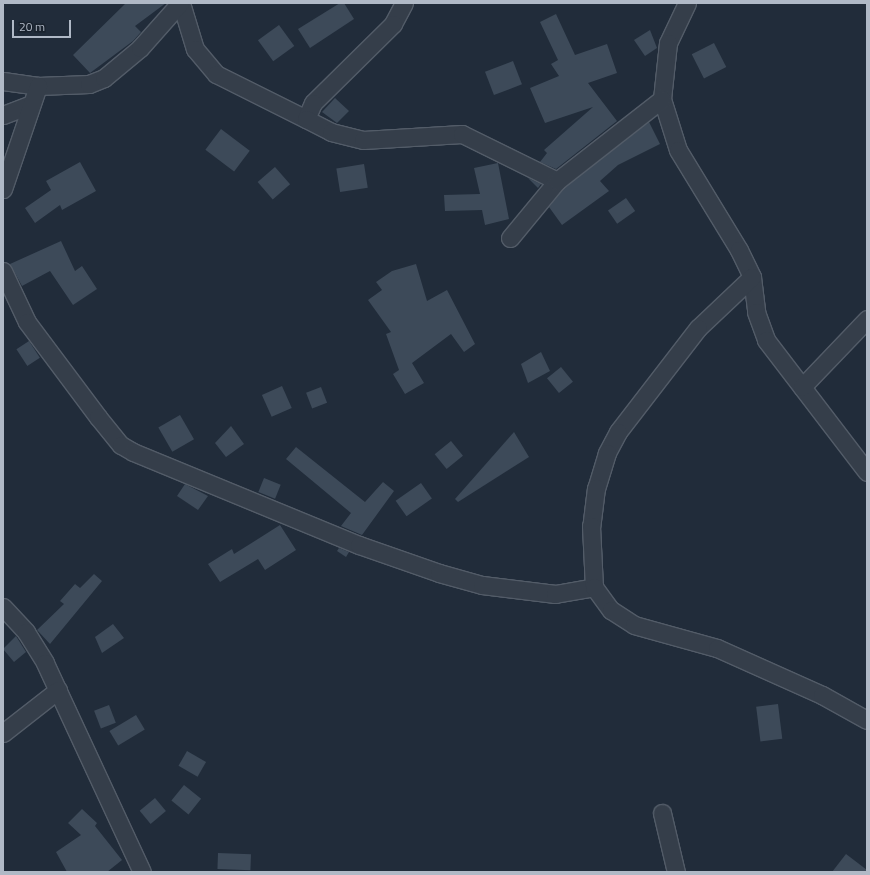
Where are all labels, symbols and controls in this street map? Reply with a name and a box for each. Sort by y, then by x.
scale bar [14,12,73,38]
text: 20 m [19,17,45,36]

